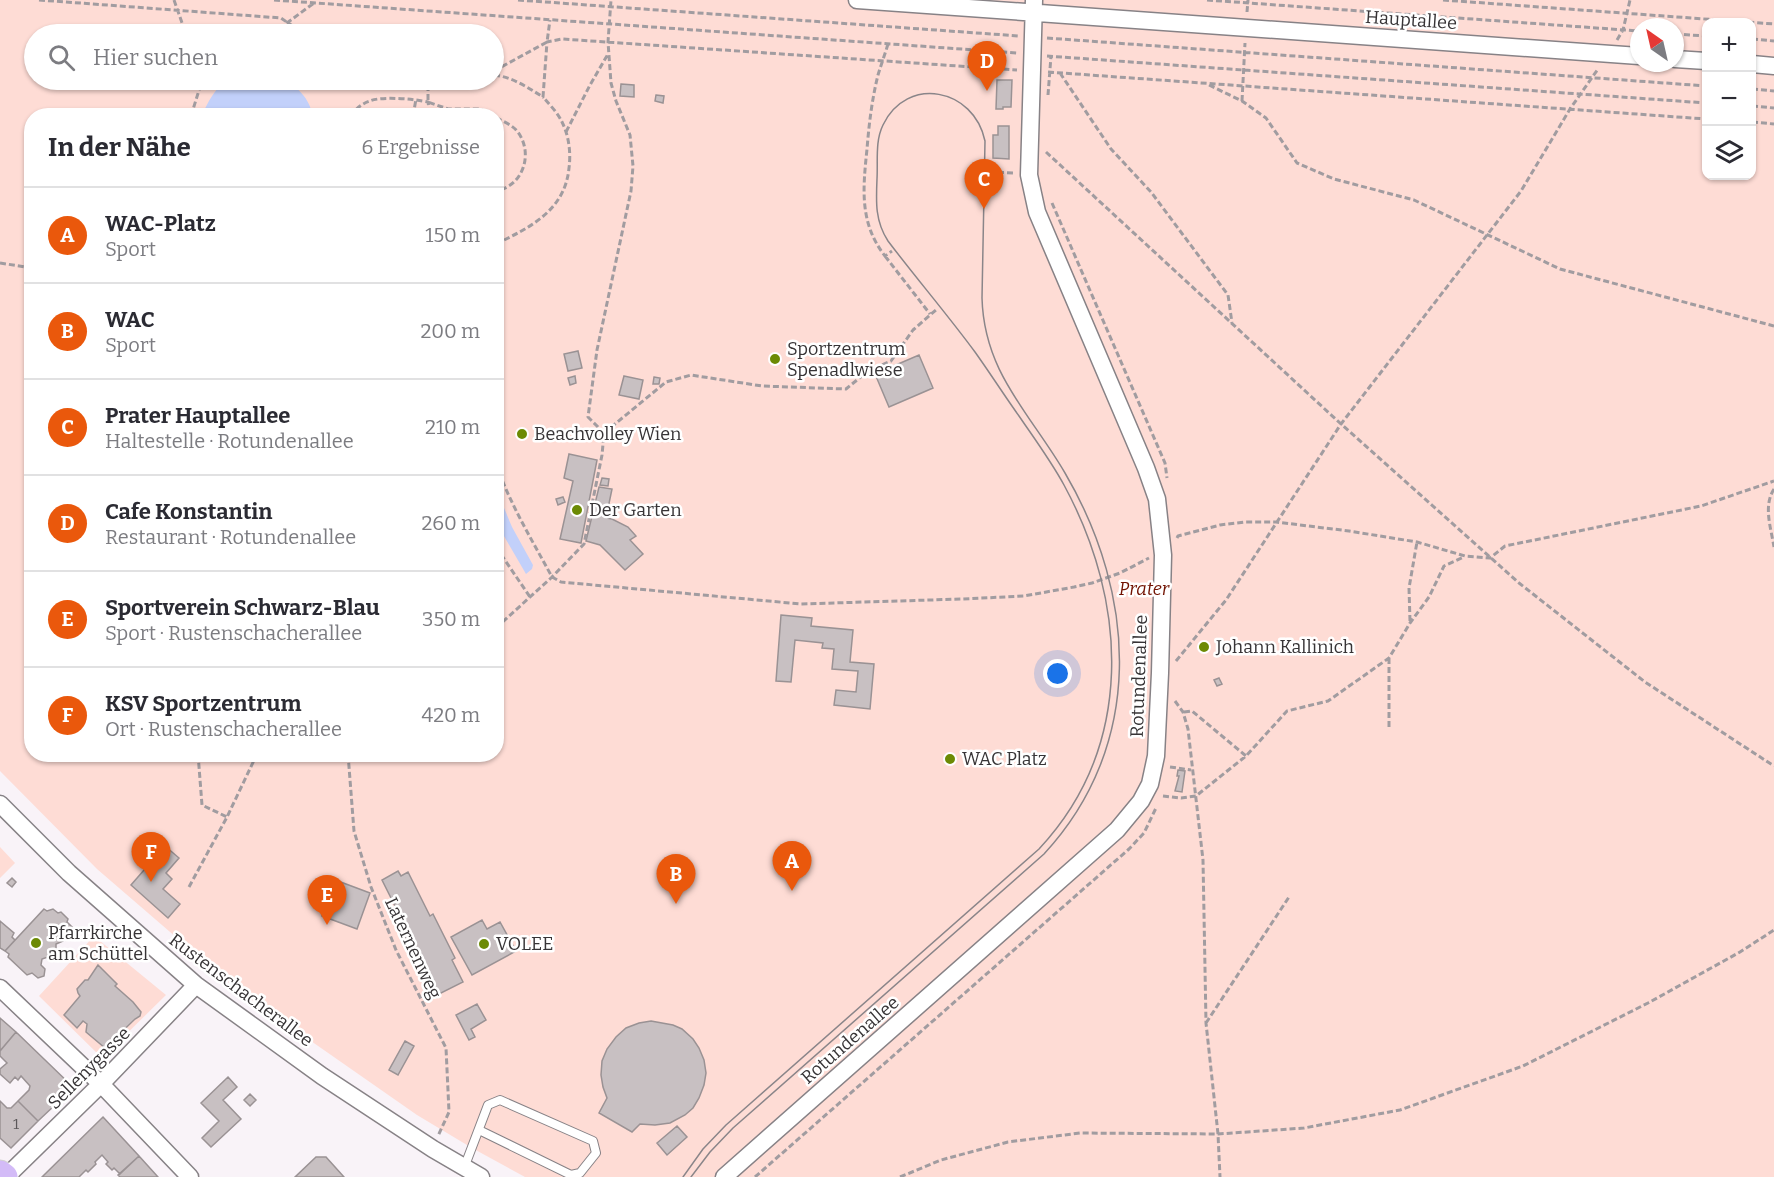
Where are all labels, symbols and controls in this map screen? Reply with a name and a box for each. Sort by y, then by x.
street label: Hauptallee [1364,6,1458,34]
north arrow [1630,18,1684,72]
map controls [1702,18,1756,180]
button: + [1702,18,1756,72]
search box [24,24,504,90]
icon: search [45,41,78,74]
pin: D [968,42,1006,91]
text: Hier suchen [93,44,218,71]
button: − [1702,72,1756,126]
button: layers [1702,126,1756,180]
text: In der Nähe [48,132,191,163]
text: 6 Ergebnisse [361,135,480,159]
pin: C [964,160,1004,209]
text: WAC-Platz [105,210,216,237]
text: A [60,223,75,247]
text: 150 m [425,223,480,247]
text: Sport [105,237,156,261]
text: WAC [105,306,155,333]
text: B [61,319,74,343]
text: 200 m [420,319,480,343]
text: Sport [105,333,156,357]
place label: Sportzentrum Spenadlwiese [787,338,905,381]
marker: Sportzentrum Spenadlwiese [768,352,782,366]
text: Prater Hauptallee [105,402,290,429]
text: C [61,415,74,439]
text: 210 m [425,415,480,439]
place label: Beachvolley Wien [534,423,682,445]
marker: Beachvolley Wien [515,427,529,441]
text: Haltestelle · Rotundenallee [105,429,354,453]
text: Cafe Konstantin [105,498,273,525]
place label: Der Garten [589,499,682,521]
marker: Der Garten [570,503,584,517]
text: D [60,511,75,535]
text: 260 m [421,511,480,535]
text: Restaurant · Rotundenallee [105,525,356,549]
park label: Prater [1119,578,1170,600]
text: Sportverein Schwarz-Blau [105,594,380,621]
text: E [61,607,74,631]
text: 350 m [422,607,480,631]
street label: Rotundenallee [1126,614,1152,738]
text: Sport · Rustenschacherallee [105,621,362,645]
place label: Johann Kallinich [1215,636,1354,658]
marker: Johann Kallinich [1197,640,1211,654]
your location [1043,659,1072,688]
text: KSV Sportzentrum [105,690,301,717]
text: F [62,703,73,727]
text: 420 m [422,703,480,727]
text: Ort · Rustenschacherallee [105,717,342,741]
place label: WAC Platz [962,748,1047,770]
marker: WAC Platz [943,752,957,766]
pin: F [132,832,170,882]
pin: A [772,842,812,891]
pin: B [656,854,696,904]
pin: E [308,876,346,925]
street label: Laternenweg [380,894,446,1002]
place label: Pfarrkirche am Schüttel [48,922,148,965]
street label: Rustenschacherallee [165,929,317,1051]
place label: VOLEE [496,933,553,955]
marker: Pfarrkirche am Schüttel [29,936,43,950]
marker: VOLEE [477,937,491,951]
street label: Rotundenallee [796,991,904,1089]
street label: Sellenygasse [43,1022,135,1114]
house number: 1 [13,1115,19,1133]

